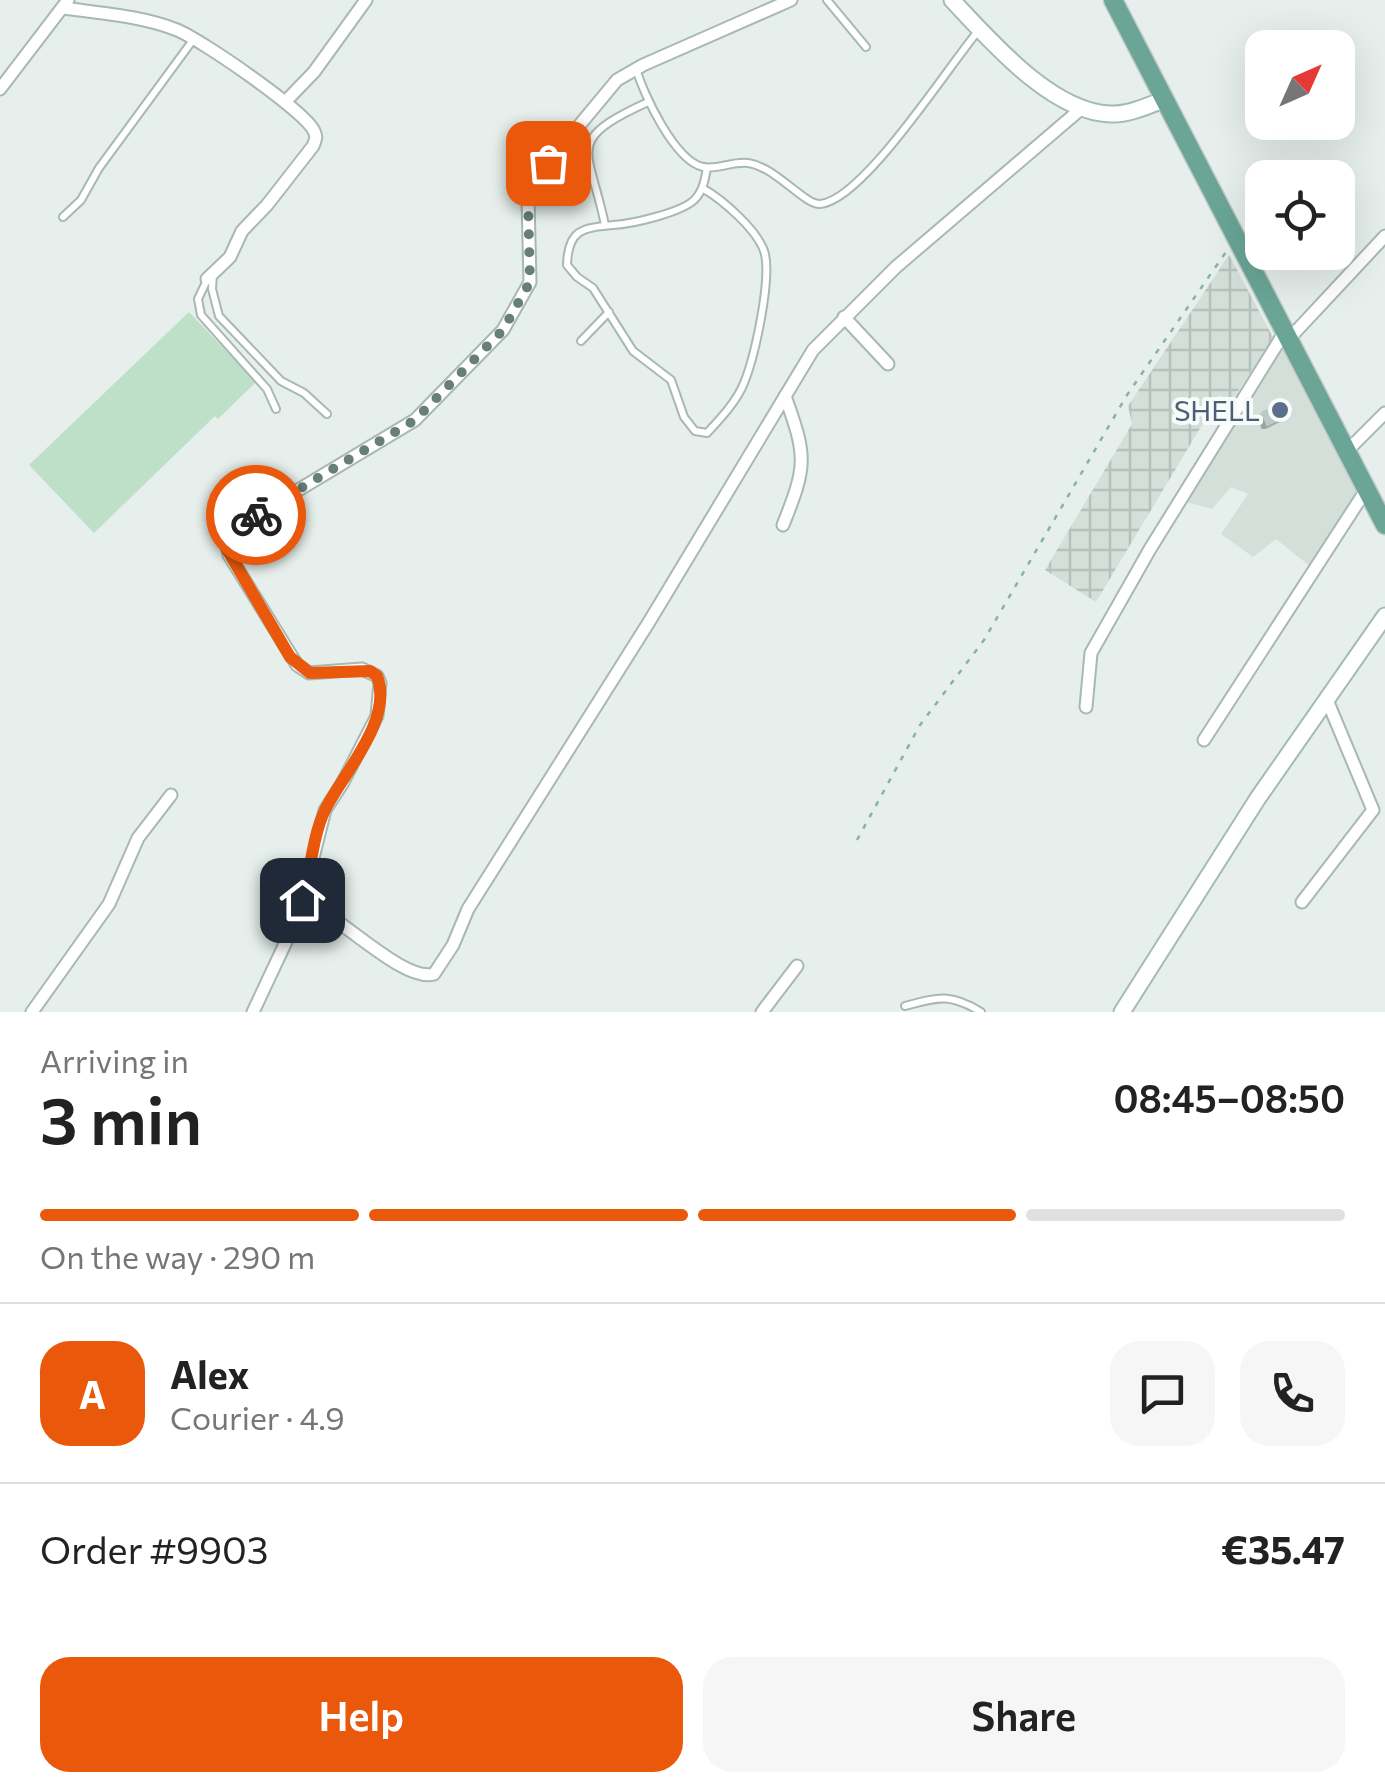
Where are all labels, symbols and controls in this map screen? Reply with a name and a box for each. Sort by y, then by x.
north arrow [1245,30,1355,140]
map controls [1245,30,1355,270]
pin [506,121,591,206]
icon: bag [521,136,576,191]
button: locate [1245,160,1355,270]
place label: SHELL [1174,393,1260,427]
marker: SHELL [1269,399,1291,421]
courier [206,465,306,565]
icon: bike [229,488,284,543]
pin [260,858,345,943]
icon: home [275,873,330,928]
text: Arriving in [40,1040,189,1080]
text: 08:45–08:50 [1113,1074,1345,1121]
text: 3 min [40,1078,202,1157]
text: On the way · 290 m [40,1236,315,1276]
button: chat [1110,1341,1215,1446]
button: phone [1240,1341,1345,1446]
text: Alex [170,1350,249,1397]
text: A [79,1370,106,1417]
text: Courier · 4.9 [170,1397,345,1437]
text: Order #9903 [40,1525,268,1572]
text: €35.47 [1221,1525,1345,1572]
button: Help [40,1657,683,1772]
button: Share [703,1657,1345,1772]

